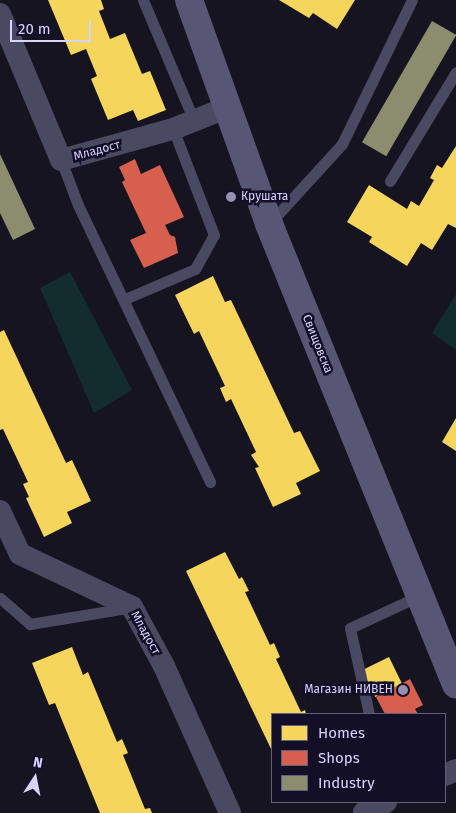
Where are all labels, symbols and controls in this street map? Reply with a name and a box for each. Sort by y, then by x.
scale bar [12,10,94,42]
text: 20 m [18,20,51,38]
street label: Младост [72,138,122,164]
place label: Крушата [241,190,288,204]
marker: Крушата [225,191,237,203]
street label: Свищовска [299,313,335,375]
street label: Младост [127,609,163,657]
place label: Магазин НИВЕН [304,683,393,697]
marker: Магазин НИВЕН [397,684,409,696]
legend [271,713,446,803]
text: Homes [318,724,365,742]
text: Shops [318,749,360,767]
north arrow [10,753,60,803]
text: N [32,754,44,772]
text: Industry [318,774,375,792]

